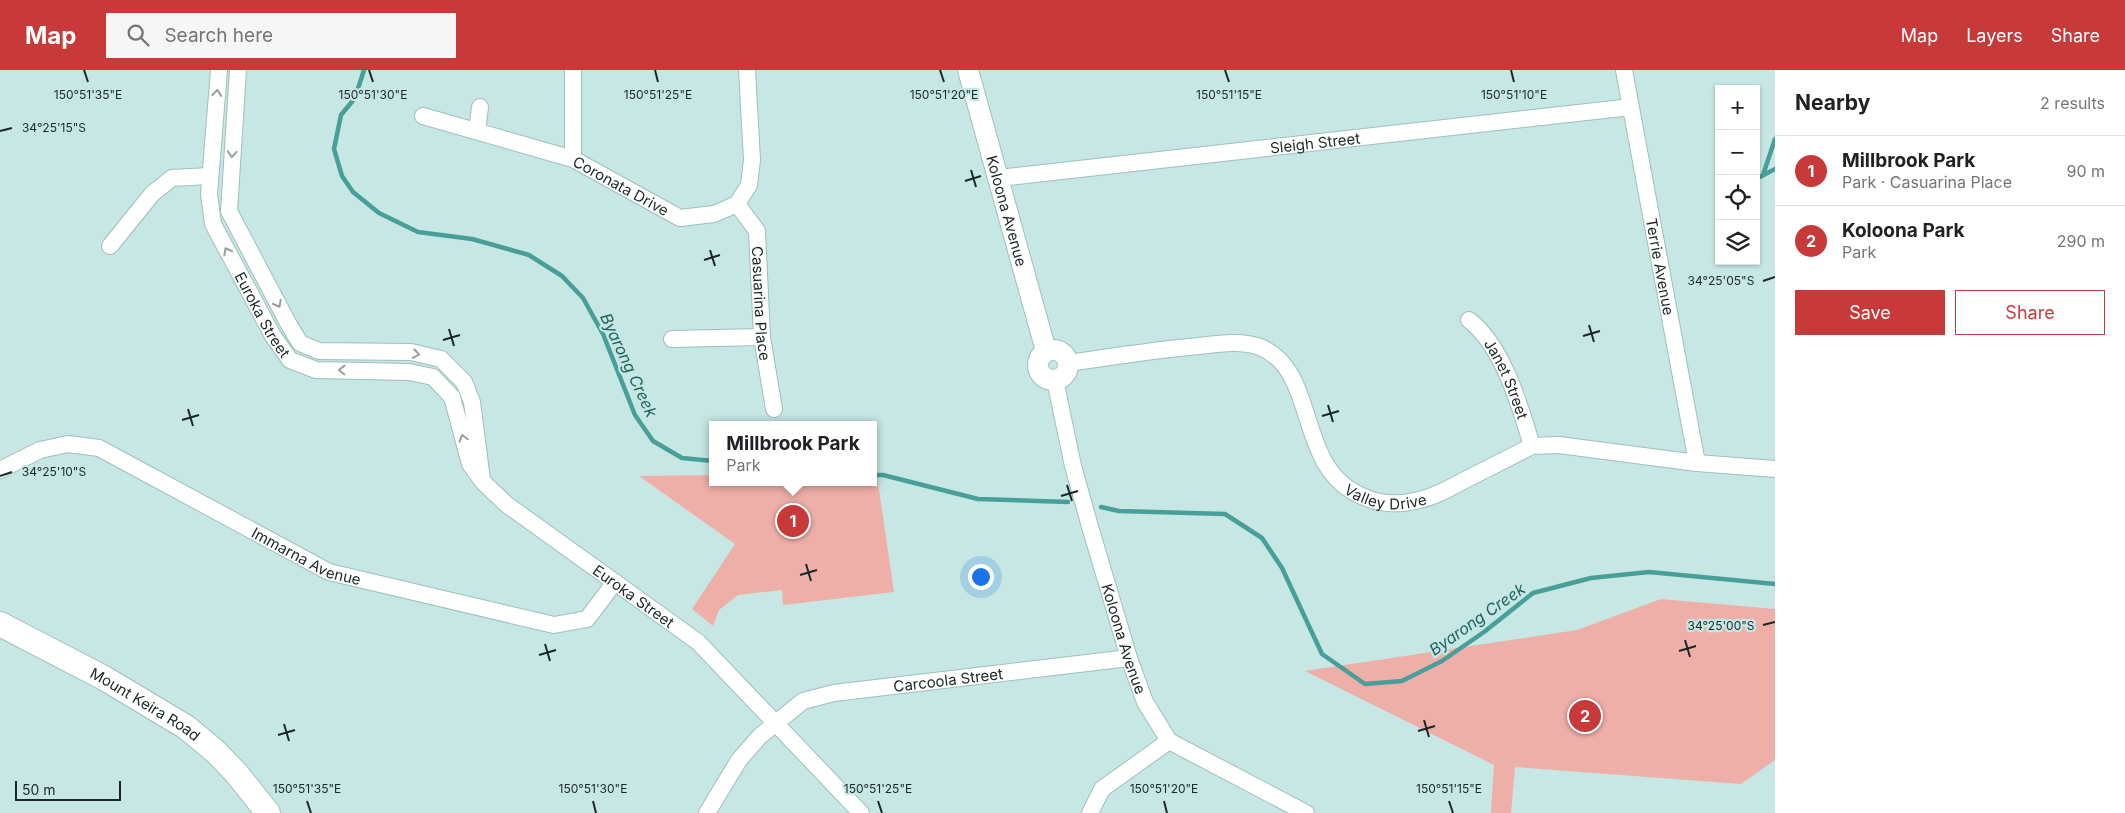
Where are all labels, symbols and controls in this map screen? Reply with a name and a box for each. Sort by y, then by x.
search box [106,13,456,58]
text: Map [25,21,76,50]
icon: search [124,21,152,49]
text: Search here [164,24,273,47]
text: Map [1901,25,1938,46]
text: Layers [1966,25,2023,46]
text: Share [2051,25,2100,46]
map controls [1715,85,1760,265]
button: + [1715,85,1760,130]
text: 150°51'35"E [54,87,122,102]
text: 150°51'30"E [339,87,407,102]
text: 150°51'25"E [624,87,692,102]
text: 150°51'20"E [910,87,978,102]
text: 150°51'15"E [1196,87,1262,102]
text: 150°51'10"E [1481,87,1547,102]
one-way arrow [211,88,222,96]
text: Nearby [1795,90,1870,115]
text: 2 results [2040,93,2105,113]
text: 34°25'15"S [22,120,86,135]
street label: Sleigh Street [1269,128,1361,157]
button: − [1715,130,1760,175]
text: Millbrook Park [1842,149,1975,172]
one-way arrow [226,150,237,158]
street label: Coronata Drive [570,152,672,220]
street label: Koloona Avenue [983,153,1032,268]
text: 1 [1808,161,1814,181]
text: 90 m [2066,161,2105,181]
text: Park · Casuarina Place [1842,172,2012,192]
button: locate [1715,175,1760,220]
street label: Terrie Avenue [1642,217,1679,317]
text: Koloona Park [1842,219,1965,242]
button: layers [1715,220,1760,265]
text: 2 [1806,231,1816,251]
text: 290 m [2057,231,2105,251]
text: Park [1842,242,1876,262]
street label: Casuarina Place [748,246,775,362]
one-way arrow [223,247,233,256]
street label: Euroka Street [231,268,295,361]
text: 34°25'05"S [1688,273,1755,288]
button: Save [1795,290,1945,335]
button: Share [1955,290,2105,335]
one-way arrow [272,299,282,308]
water label: Byarong Creek [596,310,662,421]
street label: Janet Street [1480,335,1533,421]
one-way arrow [412,348,421,359]
one-way arrow [338,365,346,376]
popup [709,421,877,486]
text: Millbrook Park [726,432,860,455]
one-way arrow [458,434,469,443]
text: Park [726,455,761,475]
text: 34°25'10"S [22,464,86,479]
street label: Valley Drive [1341,479,1428,513]
pin: 1 [777,502,809,540]
street label: Immarna Avenue [248,523,363,589]
street label: Euroka Street [590,560,678,632]
your location [968,564,994,590]
water label: Byarong Creek [1425,578,1529,660]
street label: Koloona Avenue [1098,581,1151,696]
text: 34°25'00"S [1687,618,1755,633]
street label: Mount Keira Road [87,663,205,745]
street label: Carcoola Street [892,664,1004,695]
pin: 2 [1569,697,1601,735]
scale bar [15,778,121,801]
text: 50 m [22,781,56,798]
text: 150°51'35"E [273,781,341,796]
text: 150°51'30"E [559,781,627,796]
text: 150°51'25"E [844,781,912,796]
text: 150°51'20"E [1130,781,1198,796]
text: 150°51'15"E [1416,781,1482,796]

